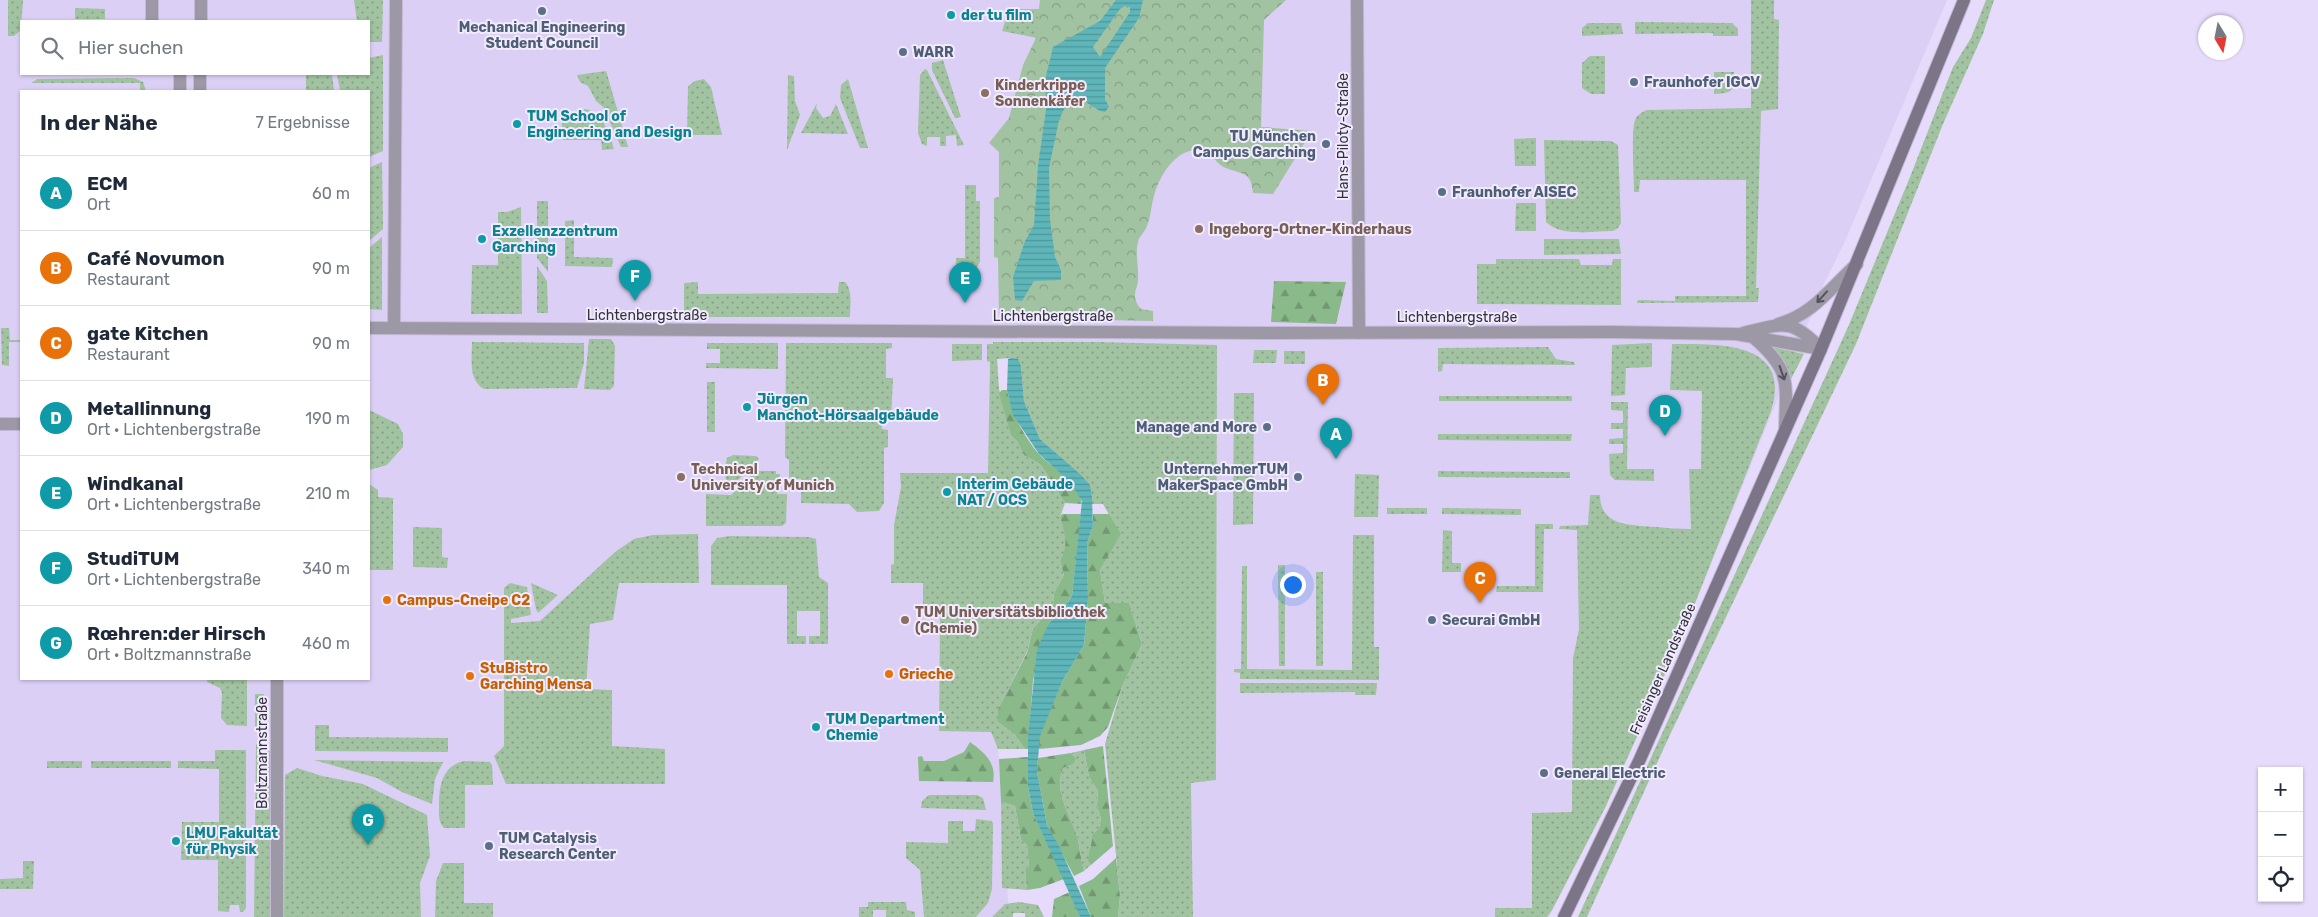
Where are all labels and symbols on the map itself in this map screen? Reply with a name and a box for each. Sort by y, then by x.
marker: Mechanical Engineering Student Council [536,5,548,17]
place label: der tu film [961,7,1032,24]
marker: der tu film [945,9,957,21]
north arrow [2198,15,2243,60]
place label: Mechanical Engineering Student Council [459,19,625,52]
place label: WARR [913,44,954,61]
marker: WARR [897,46,909,58]
street label: Hans-Piloty-Straße [1335,73,1352,199]
place label: Fraunhofer IGCV [1644,74,1760,91]
marker: Fraunhofer IGCV [1628,76,1640,88]
place label: Kinderkrippe Sonnenkäfer [995,77,1086,110]
marker: Kinderkrippe Sonnenkäfer [979,87,991,99]
place label: TUM School of Engineering and Design [527,108,692,141]
marker: TUM School of Engineering and Design [511,118,523,130]
place label: TU München Campus Garching [1193,128,1316,161]
marker: TU München Campus Garching [1320,138,1332,150]
place label: Fraunhofer AISEC [1452,184,1576,201]
marker: Fraunhofer AISEC [1436,186,1448,198]
place label: Ingeborg-Ortner-Kinderhaus [1209,221,1412,238]
place label: Exzellenzzentrum Garching [492,223,618,256]
marker: Ingeborg-Ortner-Kinderhaus [1193,223,1205,235]
marker: Exzellenzzentrum Garching [476,233,488,245]
pin: F [619,260,651,301]
pin: E [949,262,981,303]
one-way arrow [1816,291,1827,304]
street label: Lichtenbergstraße [587,307,707,324]
street label: Lichtenbergstraße [993,308,1113,325]
street label: Lichtenbergstraße [1397,309,1517,326]
pin: B [1307,364,1339,405]
one-way arrow [1778,365,1787,380]
place label: Jürgen Manchot-Hörsaalgebäude [757,391,939,424]
pin: D [1649,395,1681,436]
marker: Jürgen Manchot-Hörsaalgebäude [741,401,753,413]
pin: A [1320,418,1352,459]
place label: Manage and More [1136,419,1257,436]
marker: Manage and More [1261,421,1273,433]
place label: Technical University of Munich [691,461,834,494]
place label: UnternehmerTUM MakerSpace GmbH [1158,461,1288,494]
marker: Technical University of Munich [675,471,687,483]
marker: UnternehmerTUM MakerSpace GmbH [1292,471,1304,483]
place label: Interim Gebäude NAT / OCS [957,476,1073,509]
marker: Interim Gebäude NAT / OCS [941,486,953,498]
pin: C [1464,562,1496,603]
your location [1280,572,1306,598]
place label: Campus-Cneipe C2 [397,592,530,609]
marker: Campus-Cneipe C2 [381,594,393,606]
street label: Freisinger Landstraße [1626,601,1700,737]
place label: TUM Universitätsbibliothek (Chemie) [915,604,1106,637]
place label: Securai GmbH [1442,612,1540,629]
marker: TUM Universitätsbibliothek (Chemie) [899,614,911,626]
marker: Securai GmbH [1426,614,1438,626]
place label: StuBistro Garching Mensa [480,660,592,693]
place label: Grieche [899,666,953,683]
marker: Grieche [883,668,895,680]
marker: StuBistro Garching Mensa [464,670,476,682]
street label: Boltzmannstraße [254,697,271,809]
place label: TUM Department Chemie [826,711,945,744]
marker: TUM Department Chemie [810,721,822,733]
place label: General Electric [1554,765,1666,782]
marker: General Electric [1538,767,1550,779]
pin: G [352,804,384,845]
place label: LMU Fakultät für Physik [186,825,279,858]
place label: TUM Catalysis Research Center [499,830,617,863]
marker: LMU Fakultät für Physik [170,835,182,847]
marker: TUM Catalysis Research Center [483,840,495,852]

